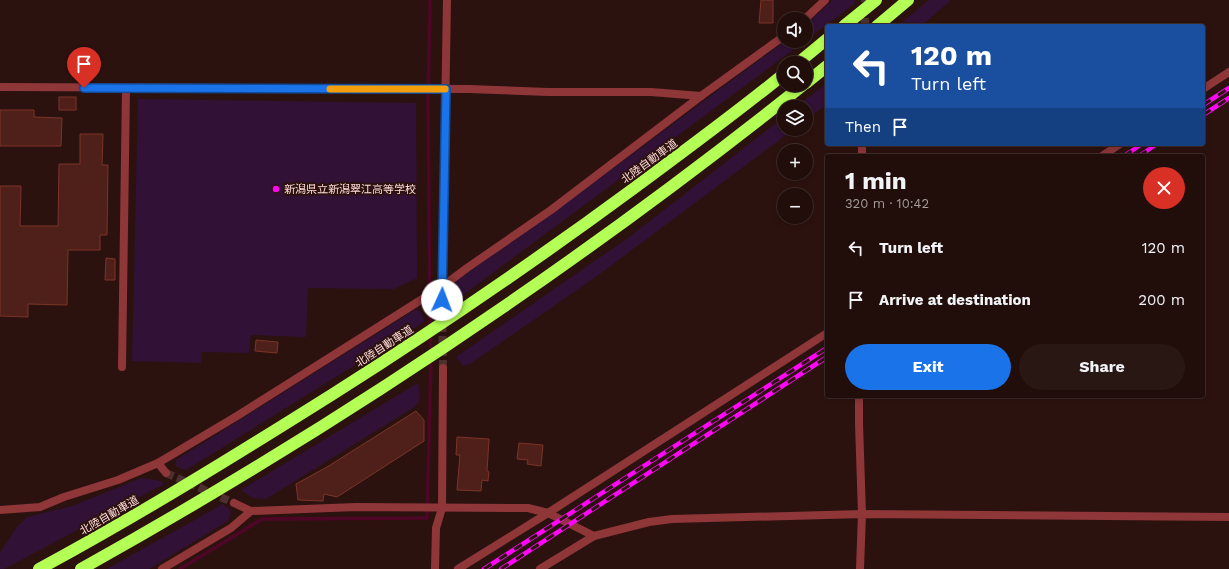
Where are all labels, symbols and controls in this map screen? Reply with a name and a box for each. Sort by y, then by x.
map controls [777,12,813,224]
button: sound [777,12,813,48]
text: 120 m [911,39,992,72]
icon: left [845,40,897,92]
pin [67,47,101,88]
icon: arrive [73,53,95,75]
button: search [777,56,813,92]
text: Turn left [911,73,986,94]
button: layers [777,100,813,136]
icon: arrive [889,116,911,138]
text: Then [845,118,881,136]
street label: 北陸自動車道 [619,137,680,186]
button: + [777,144,813,180]
text: 1 min [845,167,907,195]
button: close [1143,167,1185,209]
place label: 新潟県立新潟翠江高等学校 [284,183,416,196]
marker: 新潟県立新潟翠江高等学校 [271,184,281,194]
button: − [777,188,813,224]
text: 320 m · 10:42 [845,196,929,211]
icon: left [845,237,867,259]
text: Turn left [879,239,943,257]
text: 120 m [1142,239,1185,257]
position arrow [421,279,463,321]
icon: arrive [845,289,867,311]
text: Arrive at destination [879,291,1031,309]
text: 200 m [1138,291,1185,309]
street label: 北陸自動車道 [353,323,415,370]
button: Exit [845,344,1011,390]
button: Share [1019,344,1185,390]
street label: 北陸自動車道 [77,493,141,538]

